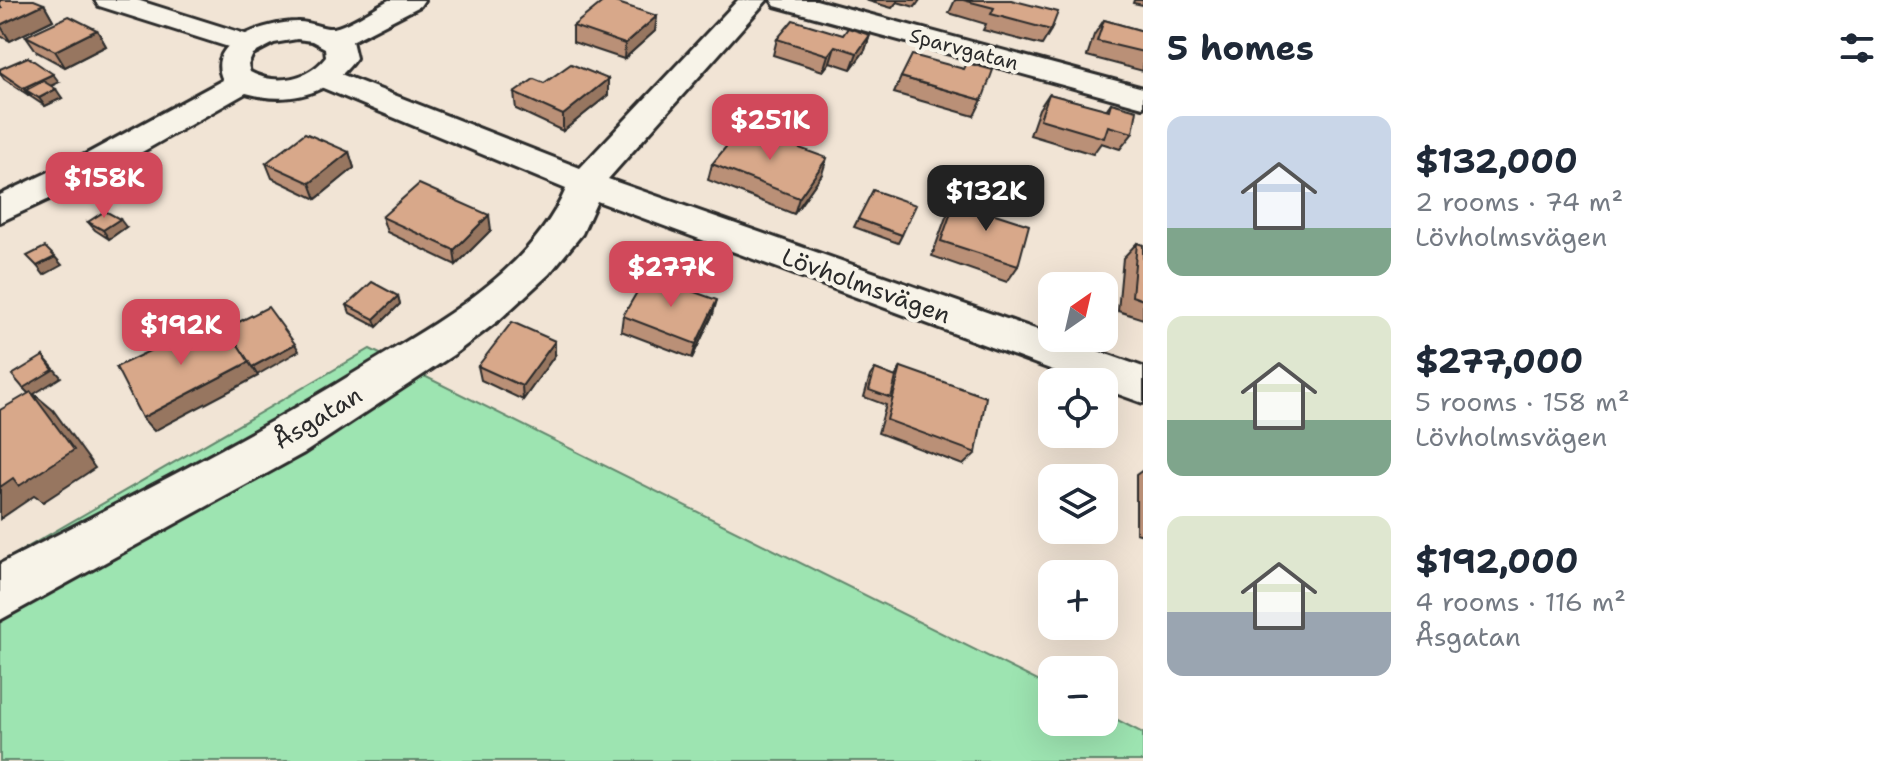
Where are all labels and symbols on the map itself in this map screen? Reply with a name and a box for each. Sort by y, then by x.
street label: Sparvgatan [907,22,1021,76]
pin: $251K [714,94,826,162]
pin: $158K [48,152,160,220]
pin: $132K [930,165,1042,233]
pin: $277K [615,241,727,309]
street label: Lövholmsvägen [777,241,955,331]
north arrow [1038,272,1118,352]
pin: $192K [125,299,237,367]
street label: Åsgatan [268,379,368,457]

